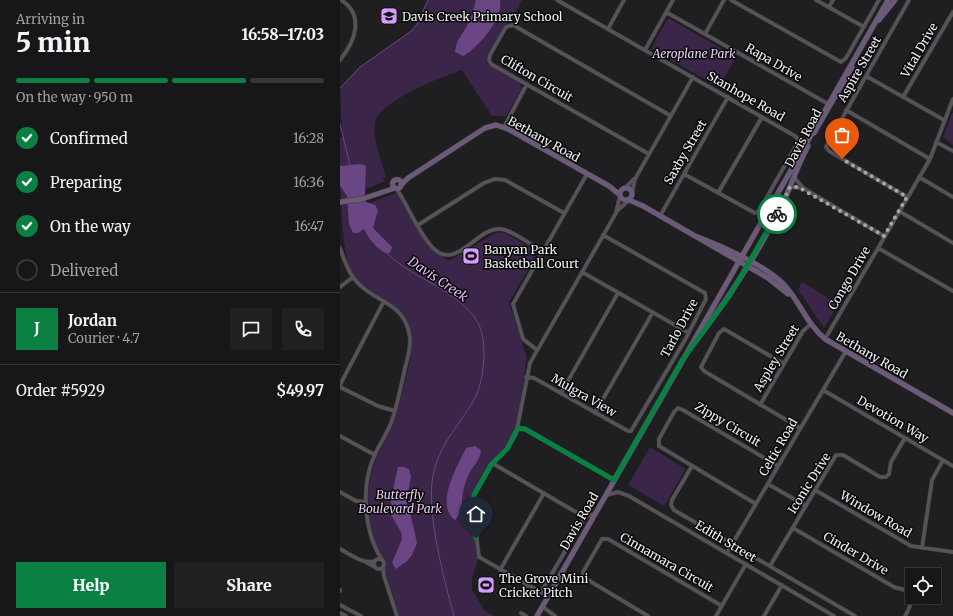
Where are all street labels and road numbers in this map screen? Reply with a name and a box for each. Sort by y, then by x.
street label: Vital Drive [897,20,941,81]
street label: Aspire Street [833,33,884,106]
street label: Rapa Drive [743,40,805,84]
street label: Clifton Circuit [498,51,576,105]
street label: Stanhope Road [705,68,787,124]
street label: Davis Road [781,106,825,170]
street label: Bethany Road [505,113,583,165]
street label: Saxby Street [660,117,710,187]
street label: Congo Drive [825,244,873,312]
street label: Tarlo Drive [657,296,701,360]
street label: Aspley Street [750,321,802,395]
street label: Bethany Road [834,328,910,382]
street label: Mulgra View [549,370,620,420]
street label: Devotion Way [854,392,932,446]
street label: Zippy Circuit [692,398,764,450]
street label: Celtic Road [755,415,801,479]
street label: Iconic Drive [784,450,834,516]
street label: Window Road [837,487,914,541]
street label: Davis Road [557,490,601,552]
street label: Edith Street [693,517,759,565]
street label: Cinder Drive [821,528,891,578]
street label: Cinnamara Circuit [618,529,717,595]

